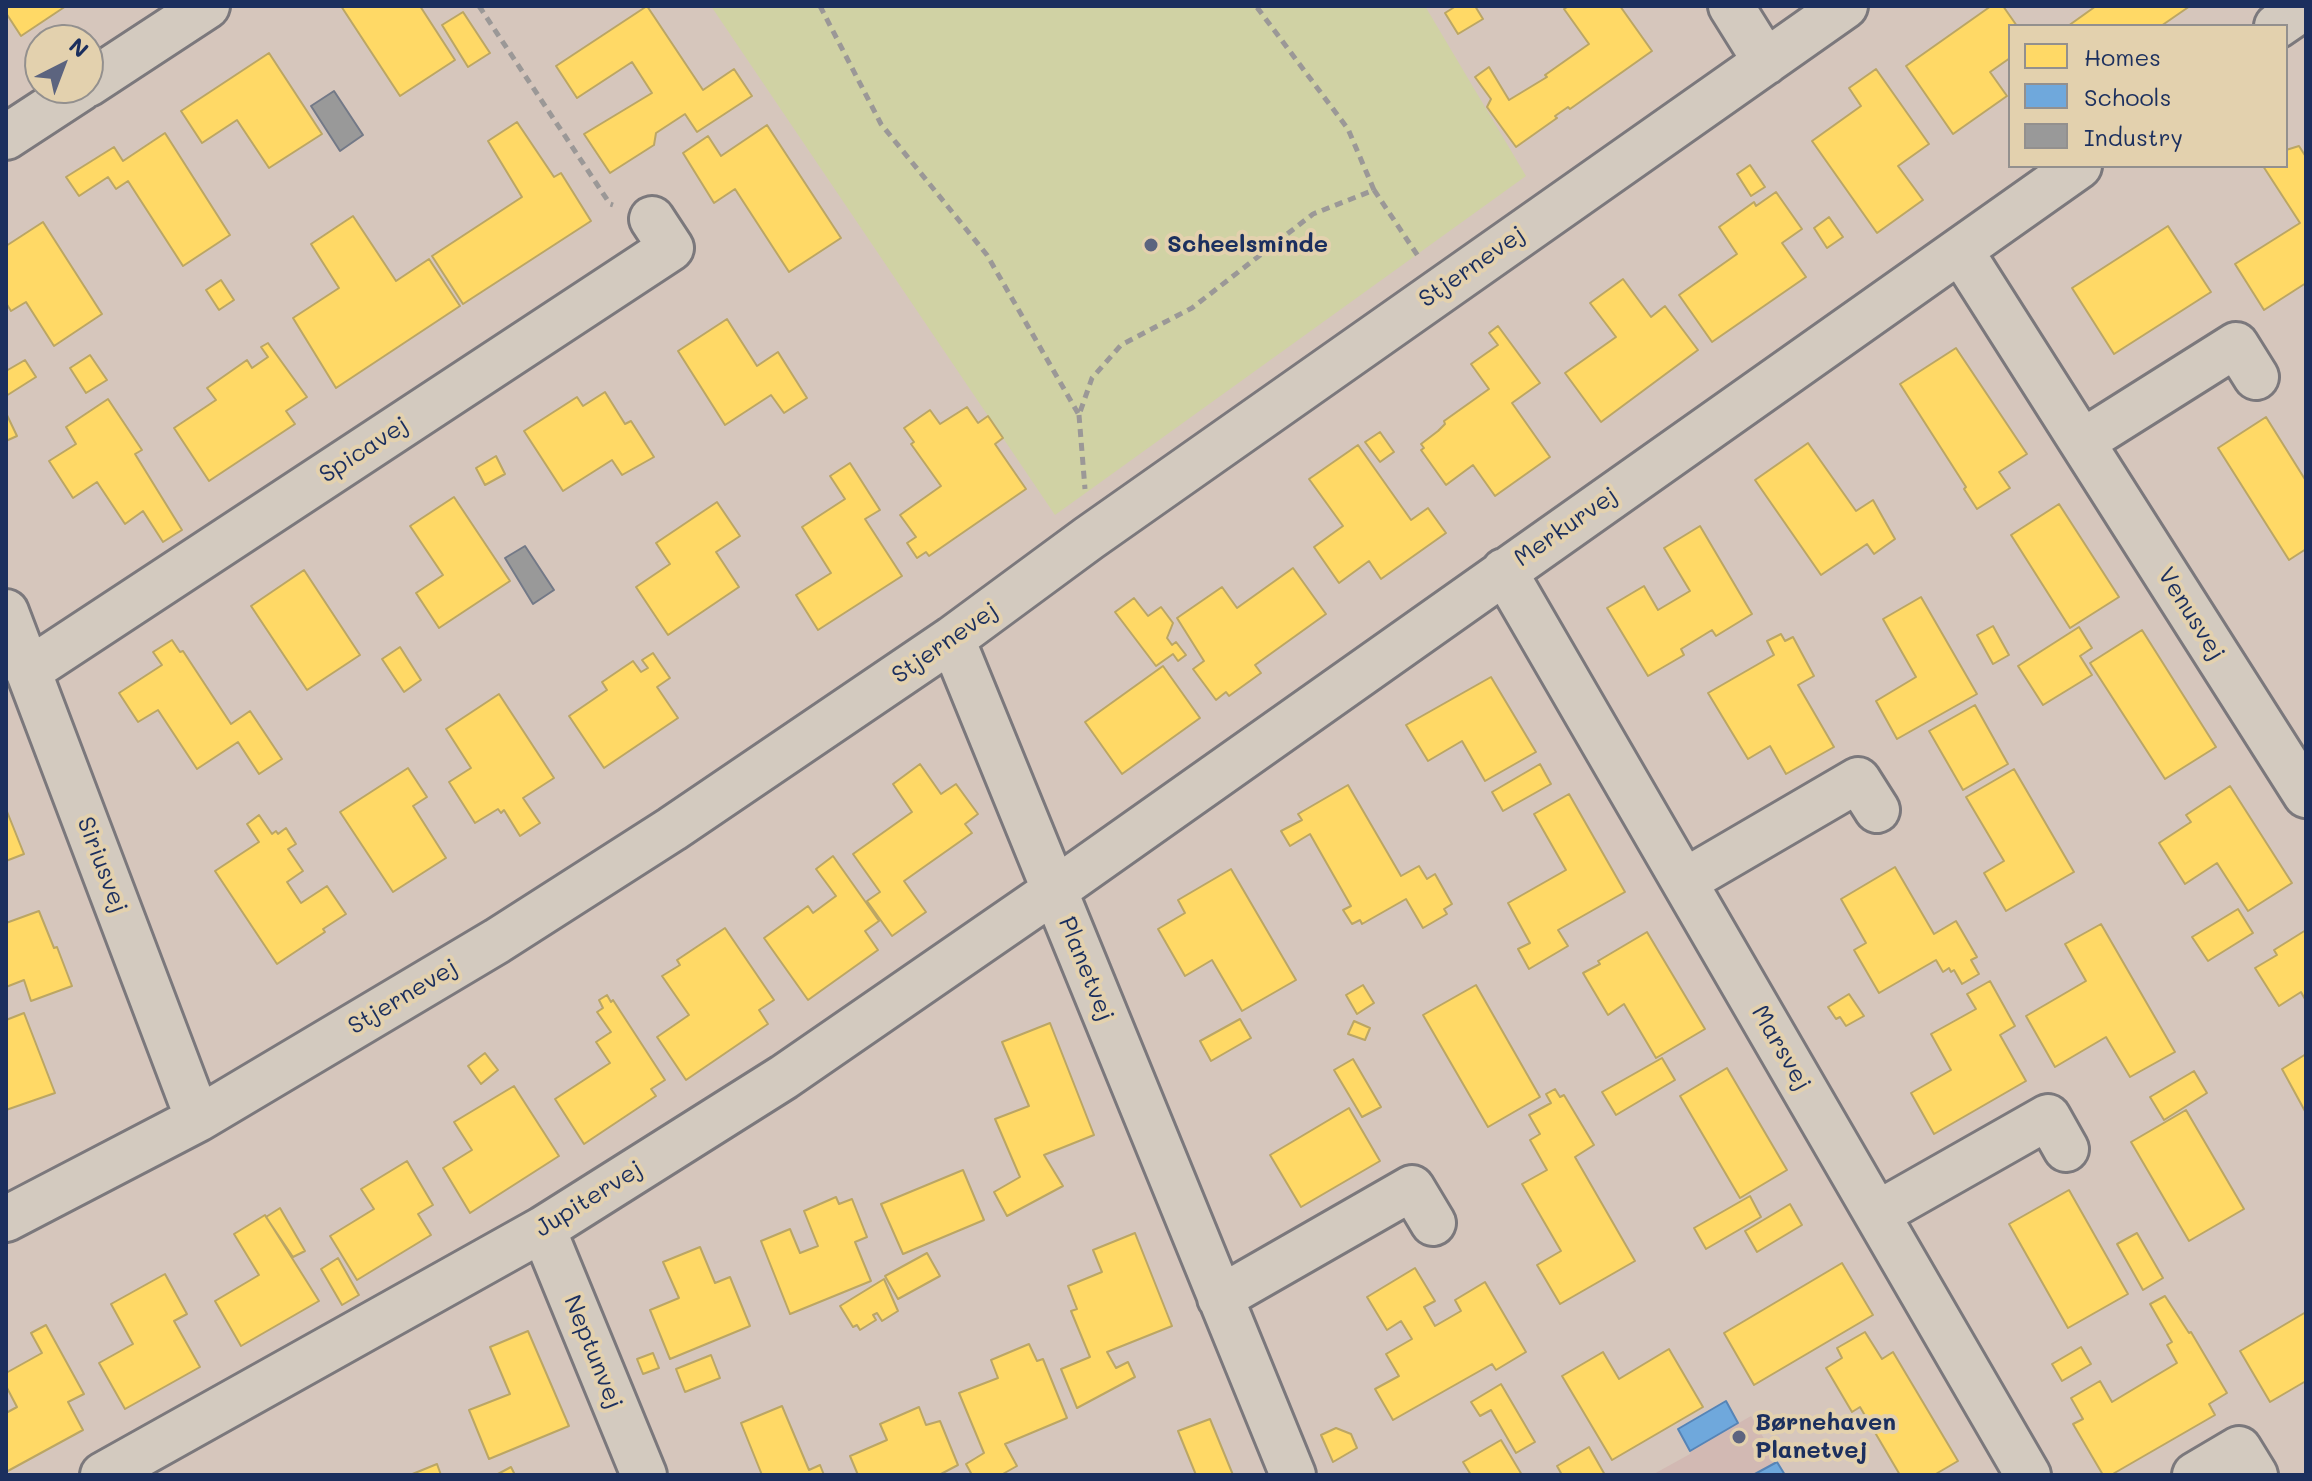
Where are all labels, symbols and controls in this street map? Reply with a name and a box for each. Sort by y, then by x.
north arrow [24,24,104,104]
legend [2008,24,2288,168]
text: N [63,31,95,64]
text: Homes [2084,41,2161,72]
text: Schools [2084,81,2171,112]
text: Industry [2084,121,2183,152]
street label: Stjernevej [1413,220,1531,314]
place label: Scheelsminde [1167,231,1328,259]
marker: Scheelsminde [1142,236,1160,254]
street label: Spicavej [314,411,414,489]
street label: Merkurvej [1509,481,1623,573]
street label: Venusvej [2151,562,2231,666]
street label: Stjernevej [886,596,1004,690]
street label: Siriusvej [71,813,133,917]
street label: Planetvej [1052,913,1120,1025]
street label: Stjernevej [343,953,463,1041]
street label: Marsvej [1745,1000,1817,1096]
street label: Jupitervej [530,1155,648,1243]
street label: Neptunvej [557,1291,629,1413]
place label: Børnehaven Planetvej [1755,1409,1896,1465]
marker: Børnehaven Planetvej [1730,1428,1748,1446]

